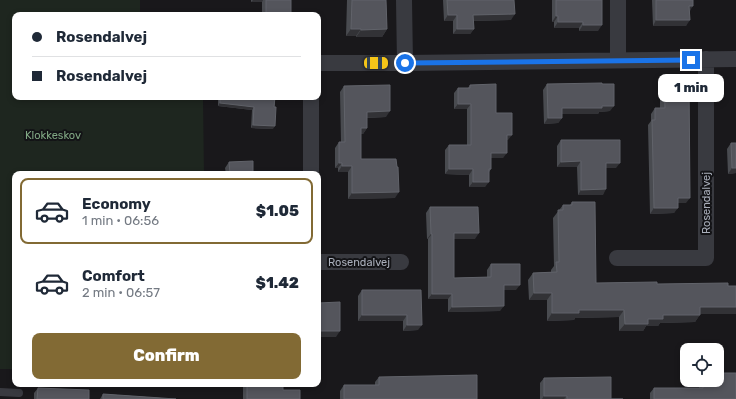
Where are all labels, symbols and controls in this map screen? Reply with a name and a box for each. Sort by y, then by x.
text: Rosendalvej [56,28,147,46]
route end [682,51,700,69]
route start [396,54,414,72]
car [364,57,388,69]
text: Rosendalvej [56,67,147,85]
callout: 1 min [658,74,724,102]
text: 1 min [674,80,708,95]
park label: Klokkeskov [25,129,81,142]
street label: Rosendalvej [700,172,713,234]
icon: car [34,193,70,229]
text: Economy [82,195,151,213]
text: $1.05 [256,202,299,220]
text: 1 min · 06:56 [82,213,159,228]
street label: Rosendalvej [328,256,390,269]
icon: car [34,265,70,301]
text: Comfort [82,267,145,285]
text: $1.42 [256,274,299,292]
text: 2 min · 06:57 [82,285,160,300]
button: Confirm [32,333,301,379]
map controls [680,343,724,387]
button: locate [680,343,724,387]

